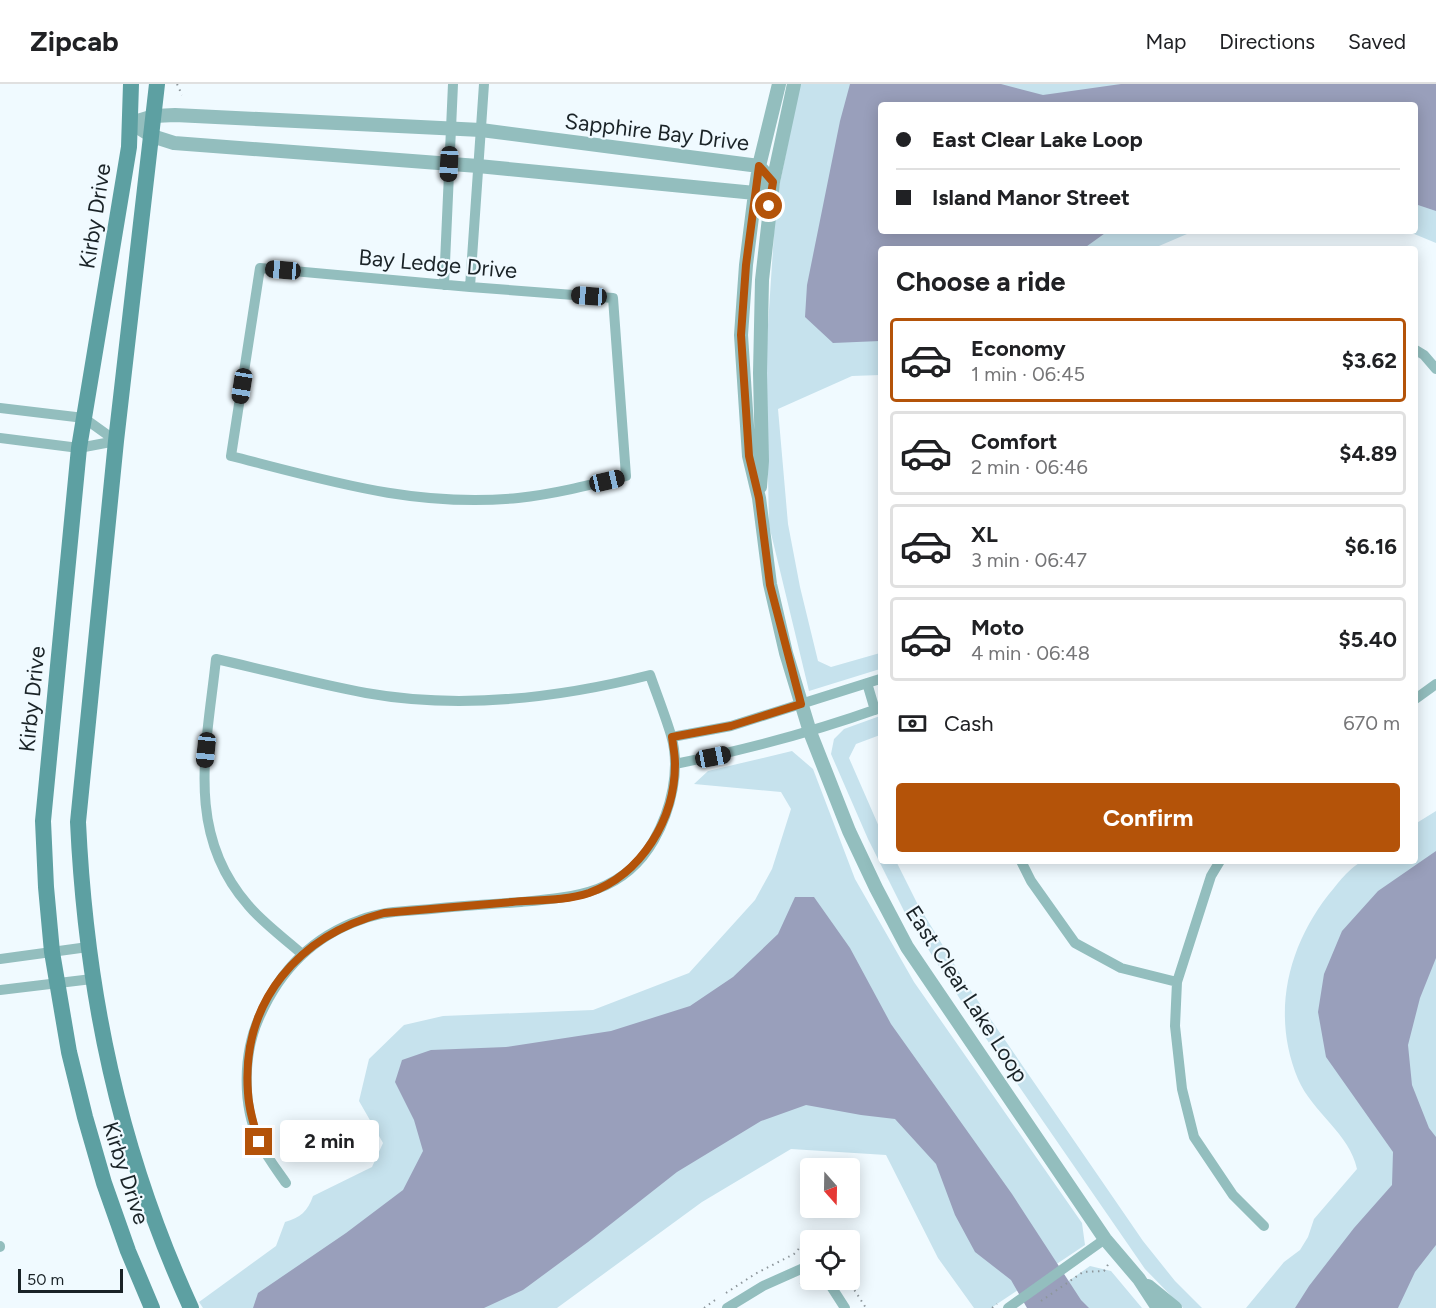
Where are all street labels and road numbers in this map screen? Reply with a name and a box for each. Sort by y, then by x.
street label: Sapphire Bay Drive [563,107,751,157]
street label: Kirby Drive [73,161,117,271]
street label: Bay Ledge Drive [358,244,518,284]
street label: Kirby Drive [13,645,51,753]
street label: East Clear Lake Loop [900,900,1034,1088]
street label: Kirby Drive [97,1118,155,1228]

